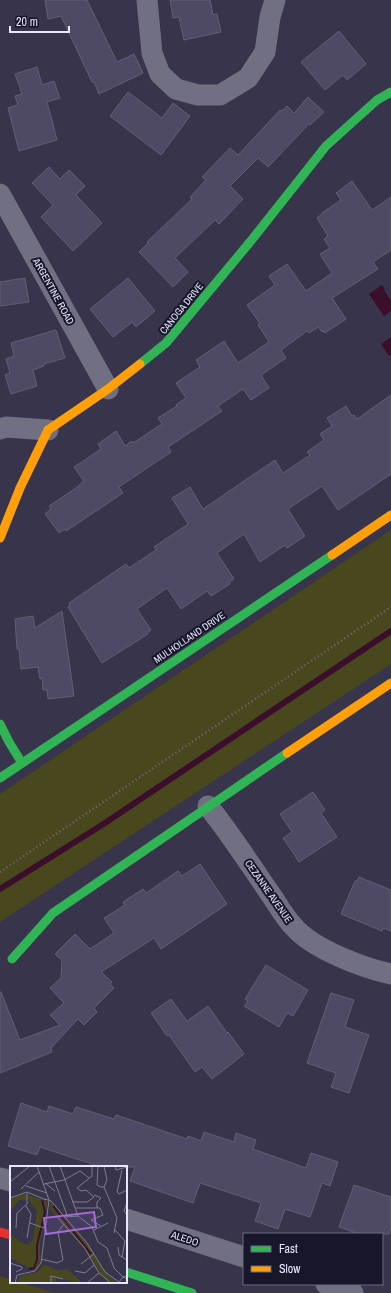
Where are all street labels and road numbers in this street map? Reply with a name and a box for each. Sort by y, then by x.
street label: ARGENTINE ROAD [30,255,77,327]
street label: CANOGA DRIVE [157,280,206,337]
street label: MULHOLLAND DRIVE [151,609,227,666]
street label: CEZANNE AVENUE [242,857,295,925]
street label: ALEDO [169,1228,200,1249]

